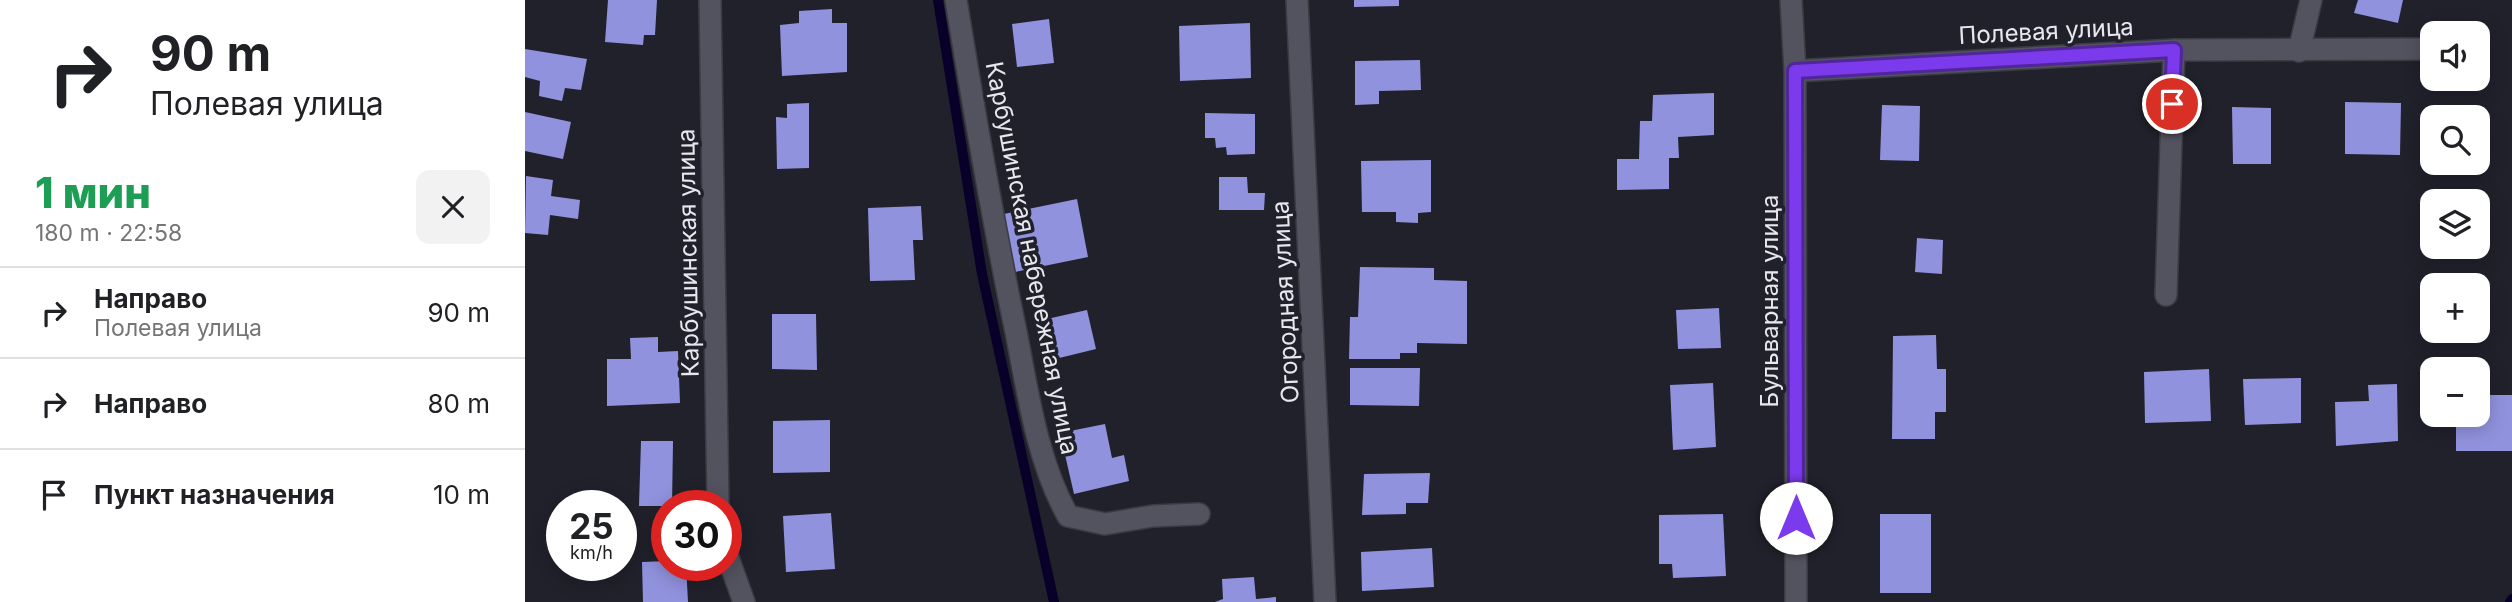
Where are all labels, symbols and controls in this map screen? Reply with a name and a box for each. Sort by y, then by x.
street label: Полевая улица [1958,12,2134,50]
map controls [2420,21,2490,427]
button: sound [2420,21,2490,91]
text: 90 m [150,24,271,83]
icon: right [35,28,126,119]
street label: Карбушинская набережная улица [980,59,1084,457]
pin [2142,74,2202,134]
text: Полевая улица [150,84,384,123]
icon: arrive [2153,85,2191,123]
button: search [2420,105,2490,175]
street label: Карбушинская улица [671,128,705,378]
text: 1 мин [35,167,151,218]
button: close [416,170,490,244]
button: layers [2420,189,2490,259]
street label: Бульварная улица [1755,195,1784,407]
street label: Огородная улица [1265,200,1305,404]
text: 180 m · 22:58 [35,219,182,247]
button: + [2420,273,2490,343]
text: Направо [94,283,207,314]
icon: right [35,294,73,332]
text: 90 m [427,297,490,328]
text: Полевая улица [94,314,262,342]
button: − [2420,357,2490,427]
icon: right [35,385,73,423]
text: Направо [94,388,207,419]
text: 80 m [427,388,490,419]
icon: arrive [35,476,73,514]
text: Пункт назначения [94,479,335,510]
text: 10 m [433,479,490,510]
position arrow [1759,481,1833,555]
speed limit sign: 30 [651,490,742,581]
text: 25 [569,505,614,547]
text: km/h [570,542,613,563]

